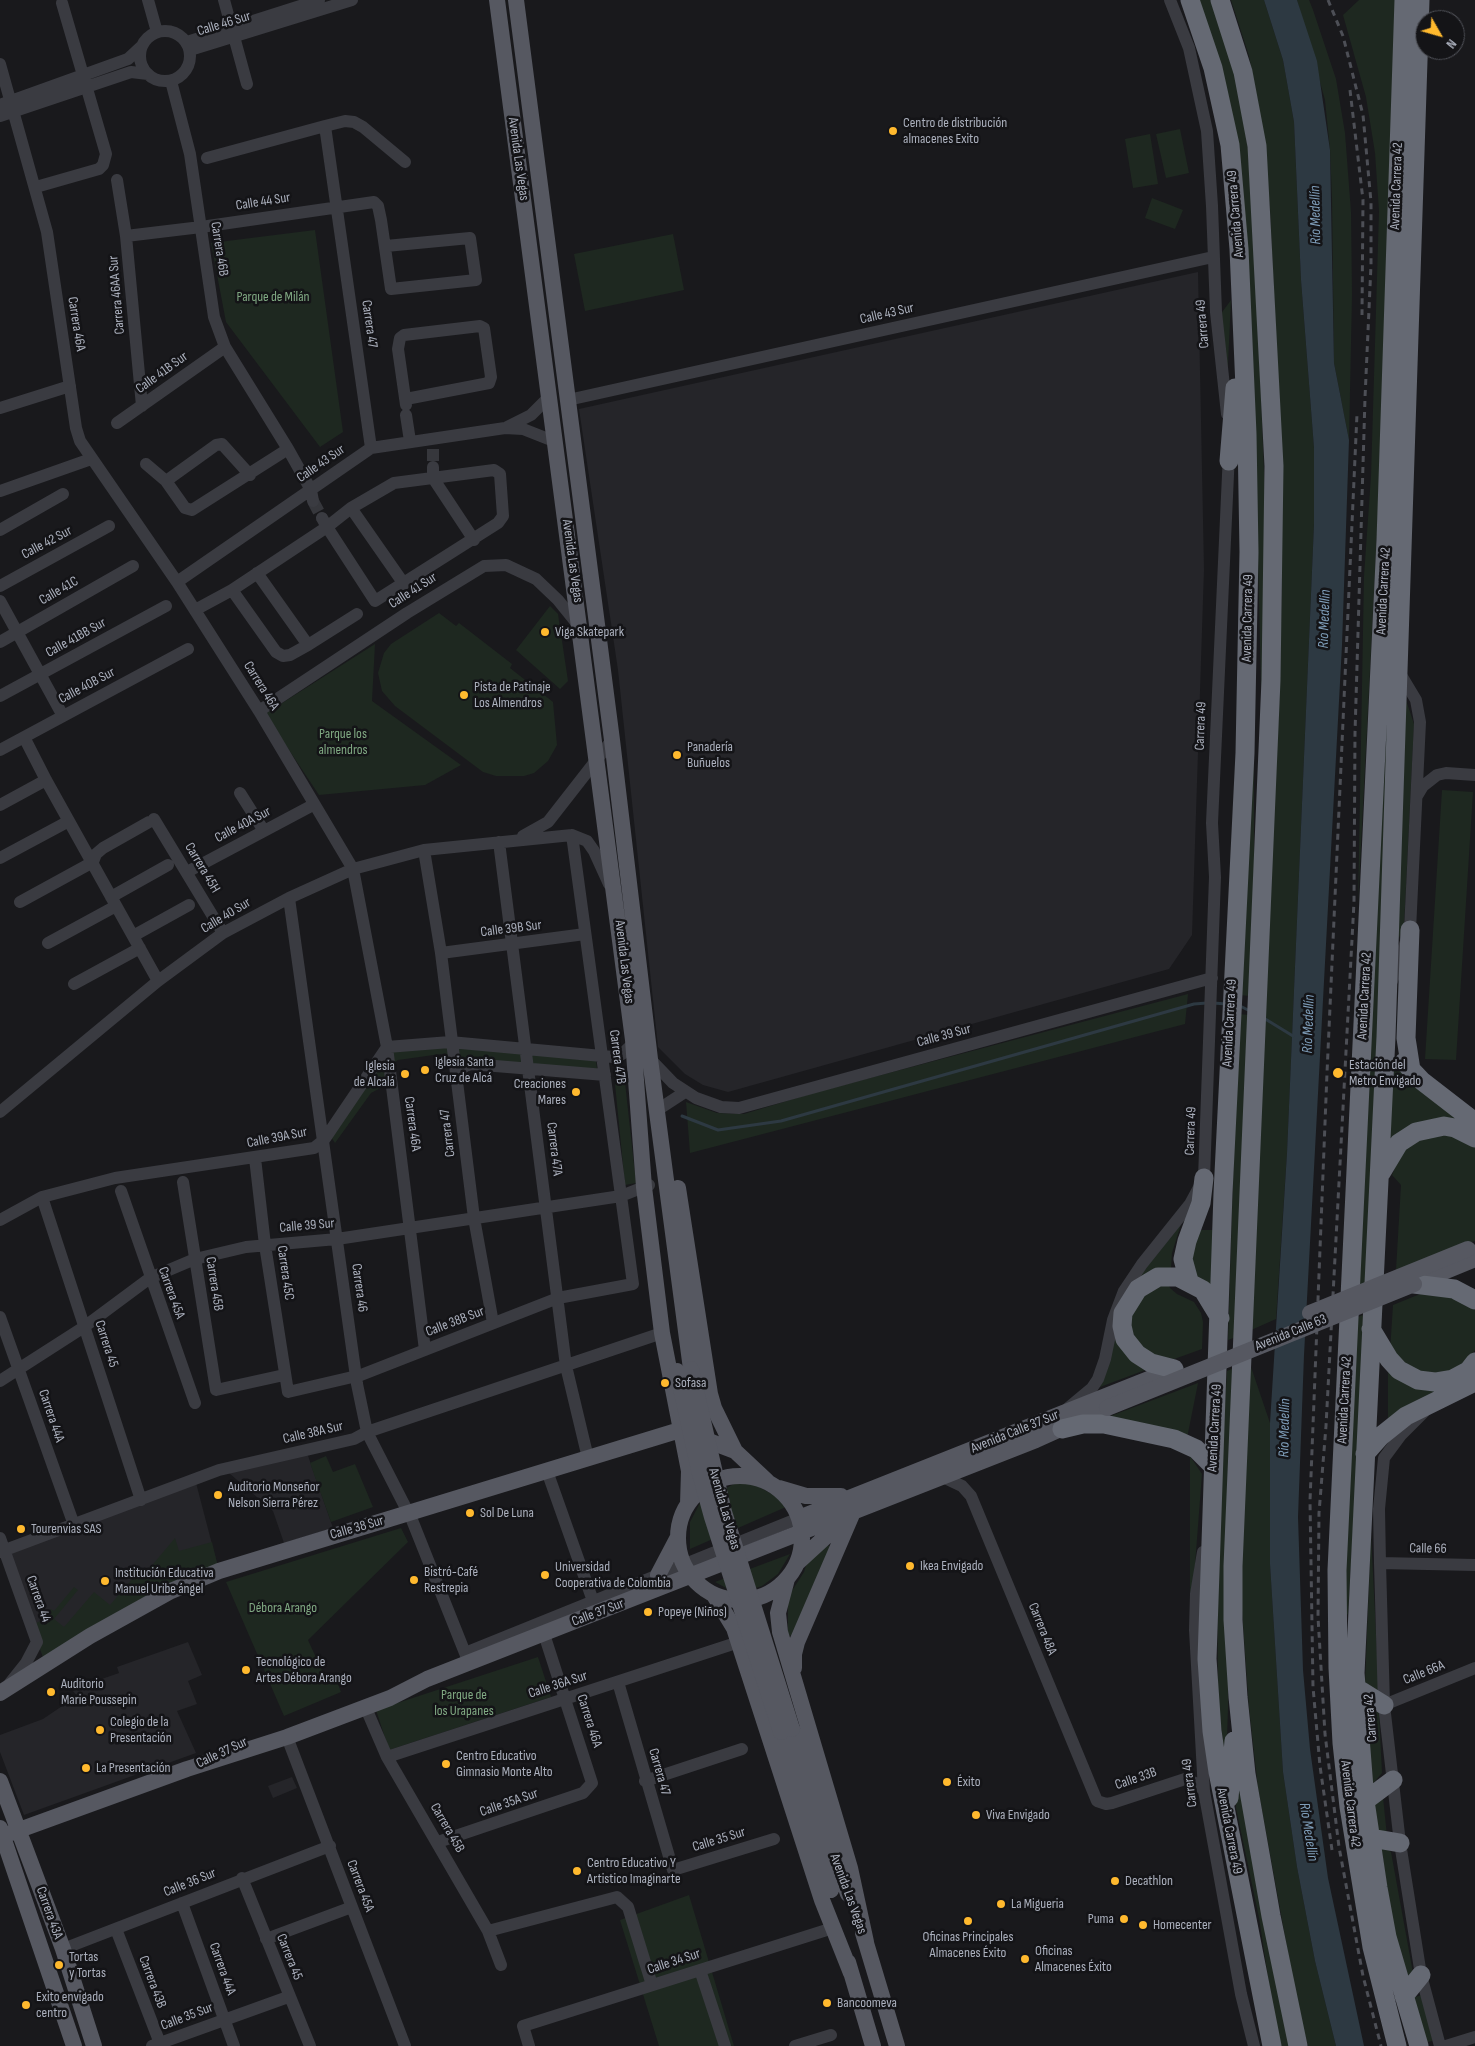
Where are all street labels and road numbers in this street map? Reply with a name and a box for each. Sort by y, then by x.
street label: Calle 46 Sur [195,8,253,40]
street label: Avenida Las Vegas [504,116,532,202]
street label: Avenida Carrera 42 [1387,142,1407,230]
street label: Avenida Carrera 49 [1224,170,1248,258]
street label: Calle 44 Sur [235,189,291,215]
street label: Carrera 46B [206,221,232,277]
street label: Carrera 46AA Sur [105,255,129,335]
street label: Carrera 46A [63,296,89,352]
street label: Carrera 47 [357,299,381,349]
street label: Carrera 49 [1193,299,1213,349]
street label: Calle 43 Sur [858,300,916,328]
street label: Calle 41B Sur [133,349,191,397]
street label: Calle 43 Sur [294,441,348,487]
street label: Avenida Las Vegas [558,518,586,604]
street label: Calle 42 Sur [19,523,75,563]
street label: Avenida Carrera 42 [1373,547,1395,635]
street label: Calle 41 Sur [386,569,440,613]
street label: Calle 41C [36,573,82,609]
street label: Avenida Carrera 49 [1239,574,1257,662]
street label: Calle 41BB Sur [43,615,109,661]
street label: Carrera 46A [239,658,283,714]
street label: Calle 40B Sur [56,664,118,708]
street label: Carrera 49 [1192,701,1210,751]
street label: Calle 40A Sur [212,803,274,847]
street label: Carrera 45H [181,840,223,896]
street label: Calle 40 Sur [198,895,254,937]
street label: Calle 39B Sur [480,917,542,941]
street label: Avenida Las Vegas [611,919,637,1005]
street label: Avenida Carrera 42 [1354,952,1376,1040]
street label: Avenida Carrera 49 [1219,979,1241,1067]
street label: Calle 39 Sur [915,1021,973,1051]
street label: Carrera 47B [605,1029,629,1085]
street label: Carrera 46A [400,1096,424,1152]
street label: Carrera 49 [1182,1106,1200,1156]
street label: Carrera 47 [437,1108,459,1158]
street label: Carrera 47A [542,1121,566,1177]
street label: Calle 39A Sur [245,1124,309,1152]
street label: Calle 39 Sur [279,1215,335,1237]
street label: Carrera 45C [273,1245,297,1301]
street label: Carrera 45B [201,1256,227,1312]
street label: Carrera 46 [347,1263,371,1313]
street label: Carrera 45A [154,1265,188,1321]
street label: Calle 38B Sur [423,1303,487,1341]
street label: Avenida Calle 63 [1253,1311,1329,1355]
street label: Carrera 45 [91,1318,121,1370]
street label: Avenida Carrera 42 [1334,1356,1356,1444]
street label: Avenida Carrera 49 [1204,1384,1226,1472]
street label: Carrera 44A [34,1387,68,1445]
street label: Avenida Calle 37 Sur [969,1407,1061,1457]
street label: Calle 38A Sur [281,1418,345,1448]
street label: Avenida Las Vegas [704,1466,744,1552]
street label: Calle 38 Sur [328,1512,386,1544]
street label: Calle 66 [1409,1540,1447,1558]
street label: Carrera 44 [22,1573,54,1625]
street label: Calle 37 Sur [570,1595,626,1631]
street label: Carrera 48A [1024,1600,1060,1658]
street label: Calle 66A [1401,1657,1447,1689]
street label: Calle 36A Sur [526,1668,590,1702]
street label: Carrera 46A [573,1692,605,1750]
street label: Carrera 42 [1361,1693,1381,1743]
street label: Calle 37 Sur [194,1734,250,1772]
street label: Carrera 47 [644,1747,674,1797]
street label: Carrera 49 [1179,1758,1201,1808]
street label: Avenida Carrera 42 [1336,1760,1364,1848]
street label: Calle 33B [1113,1764,1159,1794]
street label: Calle 35A Sur [478,1785,540,1821]
street label: Avenida Carrera 49 [1212,1786,1246,1876]
street label: Carrera 45B [426,1800,468,1856]
street label: Calle 35 Sur [690,1824,748,1856]
street label: Avenida Las Vegas [826,1852,870,1936]
street label: Carrera 45A [342,1858,378,1914]
street label: Calle 36 Sur [161,1865,219,1901]
street label: Carrera 43A [32,1884,66,1942]
street label: Carrera 45 [272,1931,306,1983]
street label: Carrera 44A [205,1940,239,1998]
street label: Calle 34 Sur [645,1946,703,1978]
street label: Carrera 43B [134,1953,170,2011]
street label: Calle 35 Sur [159,1999,215,2035]

